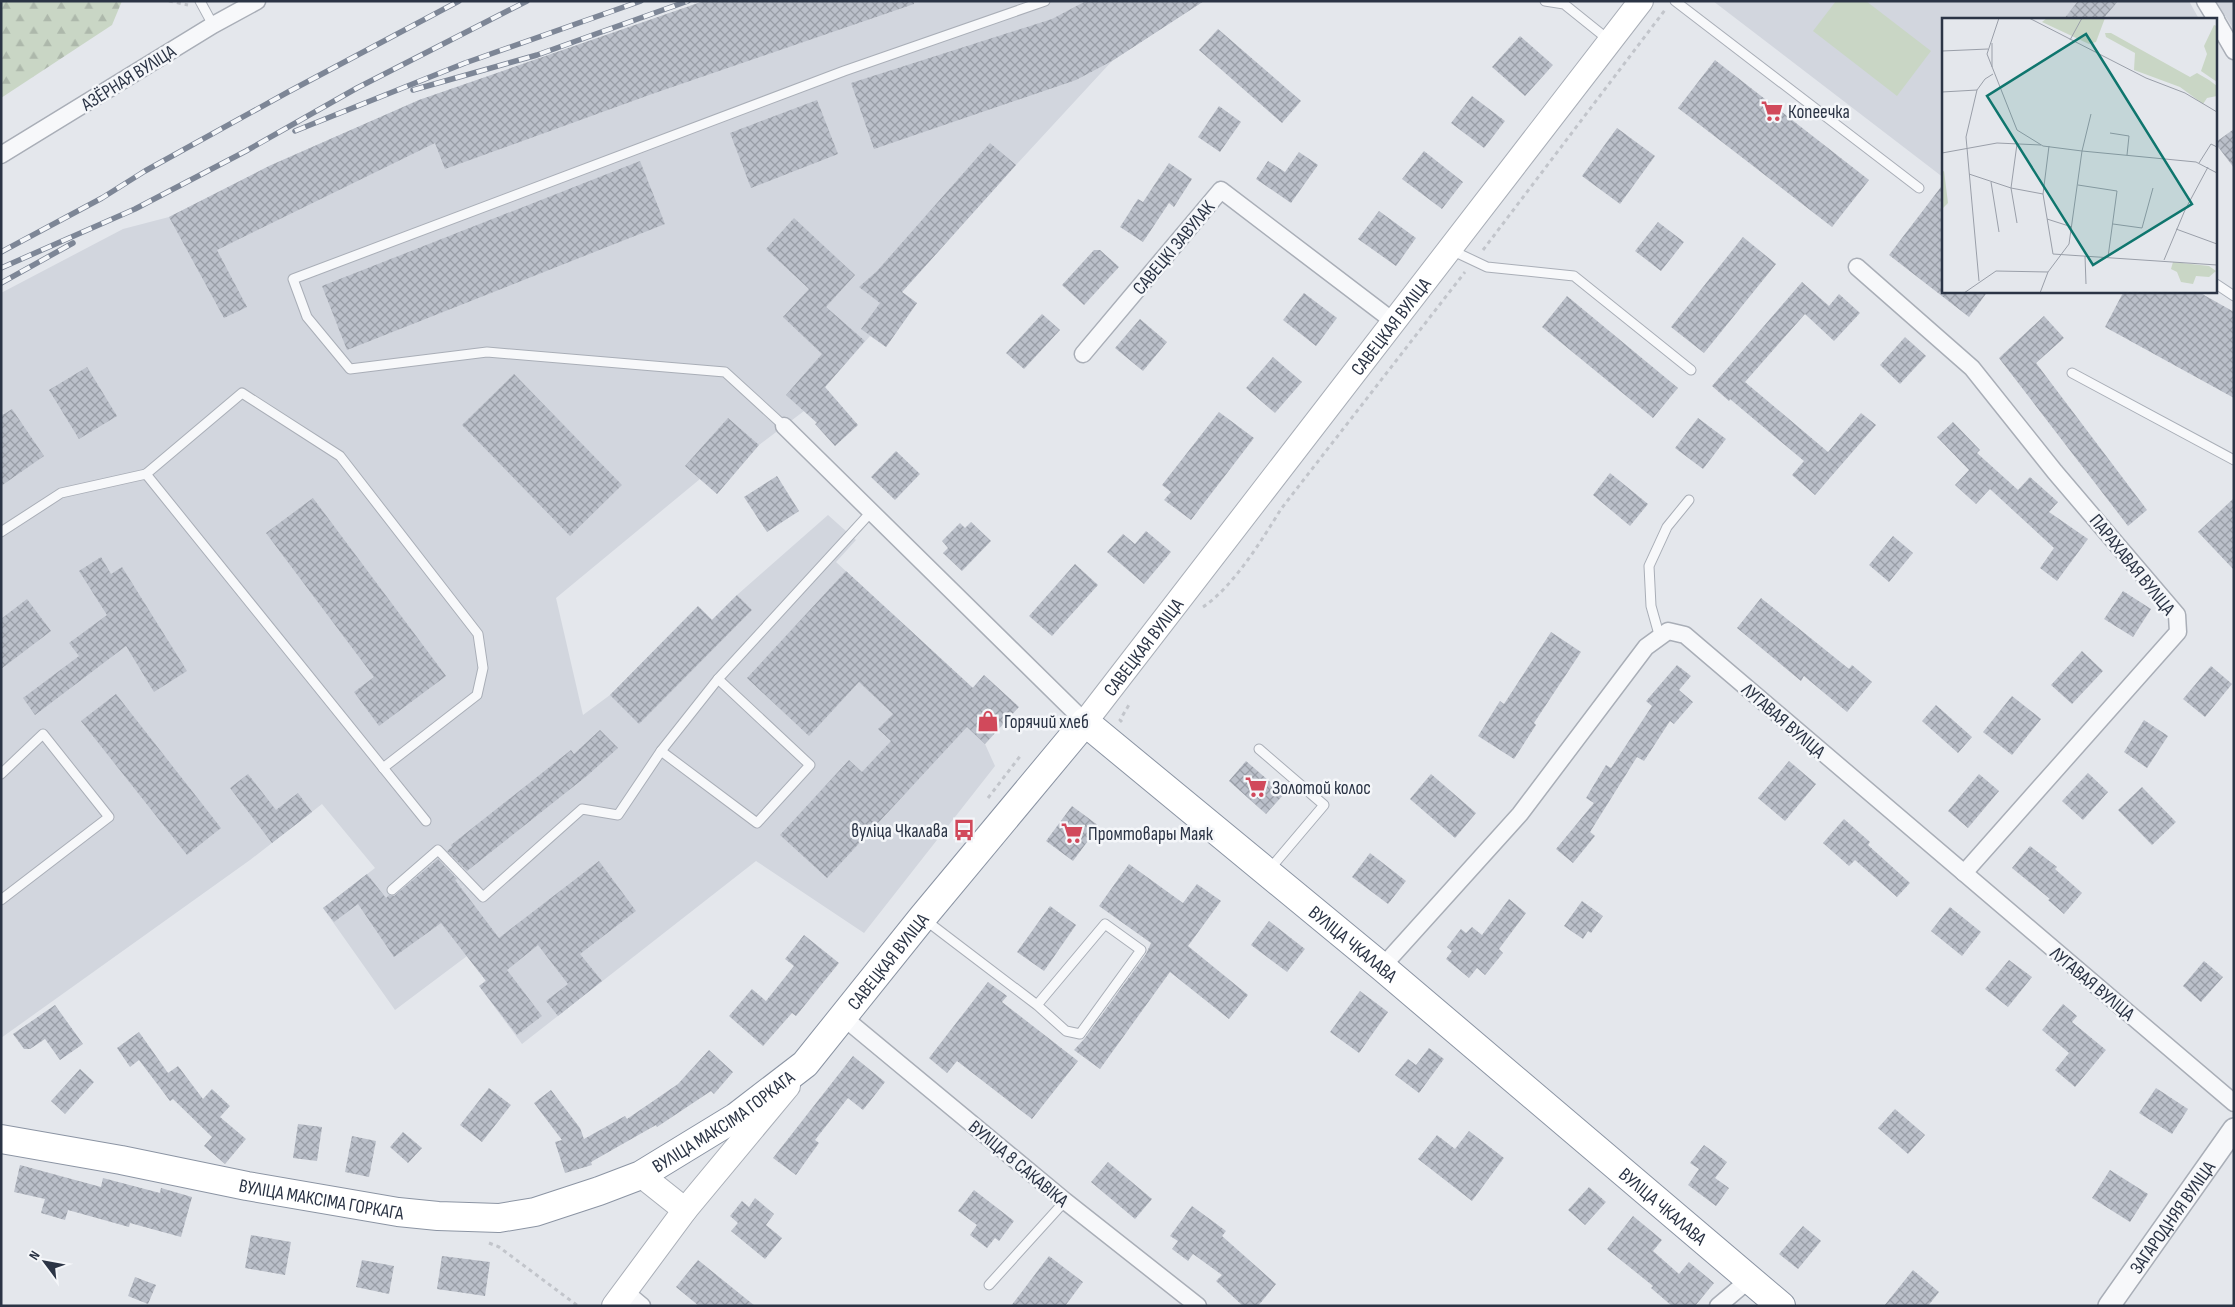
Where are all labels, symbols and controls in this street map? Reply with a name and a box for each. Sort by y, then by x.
inset map [1942,18,2218,292]
street label: АЗЁРНАЯ ВУЛІЦА [77,40,181,117]
supermarket icon: Копеечка [1759,98,1785,124]
place label: Копеечка [1788,101,1850,124]
street label: САВЕЦКІ ЗАВУЛАК [1128,196,1220,300]
street label: САВЕЦКАЯ ВУЛІЦА [1347,273,1437,380]
street label: ПАРАХАВАЯ ВУЛІЦА [2084,510,2180,621]
street label: САВЕЦКАЯ ВУЛІЦА [1099,594,1190,701]
street label: ЛУГАВАЯ ВУЛІЦА [1736,678,1830,764]
shop icon: Горячий хлеб [975,708,1001,734]
place label: Горячий хлеб [1004,711,1089,734]
supermarket icon: Золотой колос [1243,774,1269,800]
place label: Золотой колос [1272,777,1371,800]
bus stop icon: вуліца Чкалава [951,817,977,843]
place label: вуліца Чкалава [851,820,948,843]
supermarket icon: Промтовары Маяк [1059,820,1085,846]
place label: Промтовары Маяк [1088,823,1214,846]
street label: ВУЛІЦА ЧКАЛАВА [1304,901,1402,988]
street label: САВЕЦКАЯ ВУЛІЦА [843,908,935,1015]
street label: ЛУГАВАЯ ВУЛІЦА [2044,942,2140,1027]
street label: ВУЛІЦА МАКСІМА ГОРКАГА [648,1066,800,1178]
street label: ВУЛІЦА 8 САКАВІКА [963,1116,1073,1213]
street label: ЗАГАРОДНЯЯ ВУЛІЦА [2125,1156,2221,1279]
street label: ВУЛІЦА ЧКАЛАВА [1614,1163,1711,1251]
street label: ВУЛІЦА МАКСІМА ГОРКАГА [237,1175,406,1226]
north arrow [20,1237,70,1287]
text: N [25,1248,44,1263]

